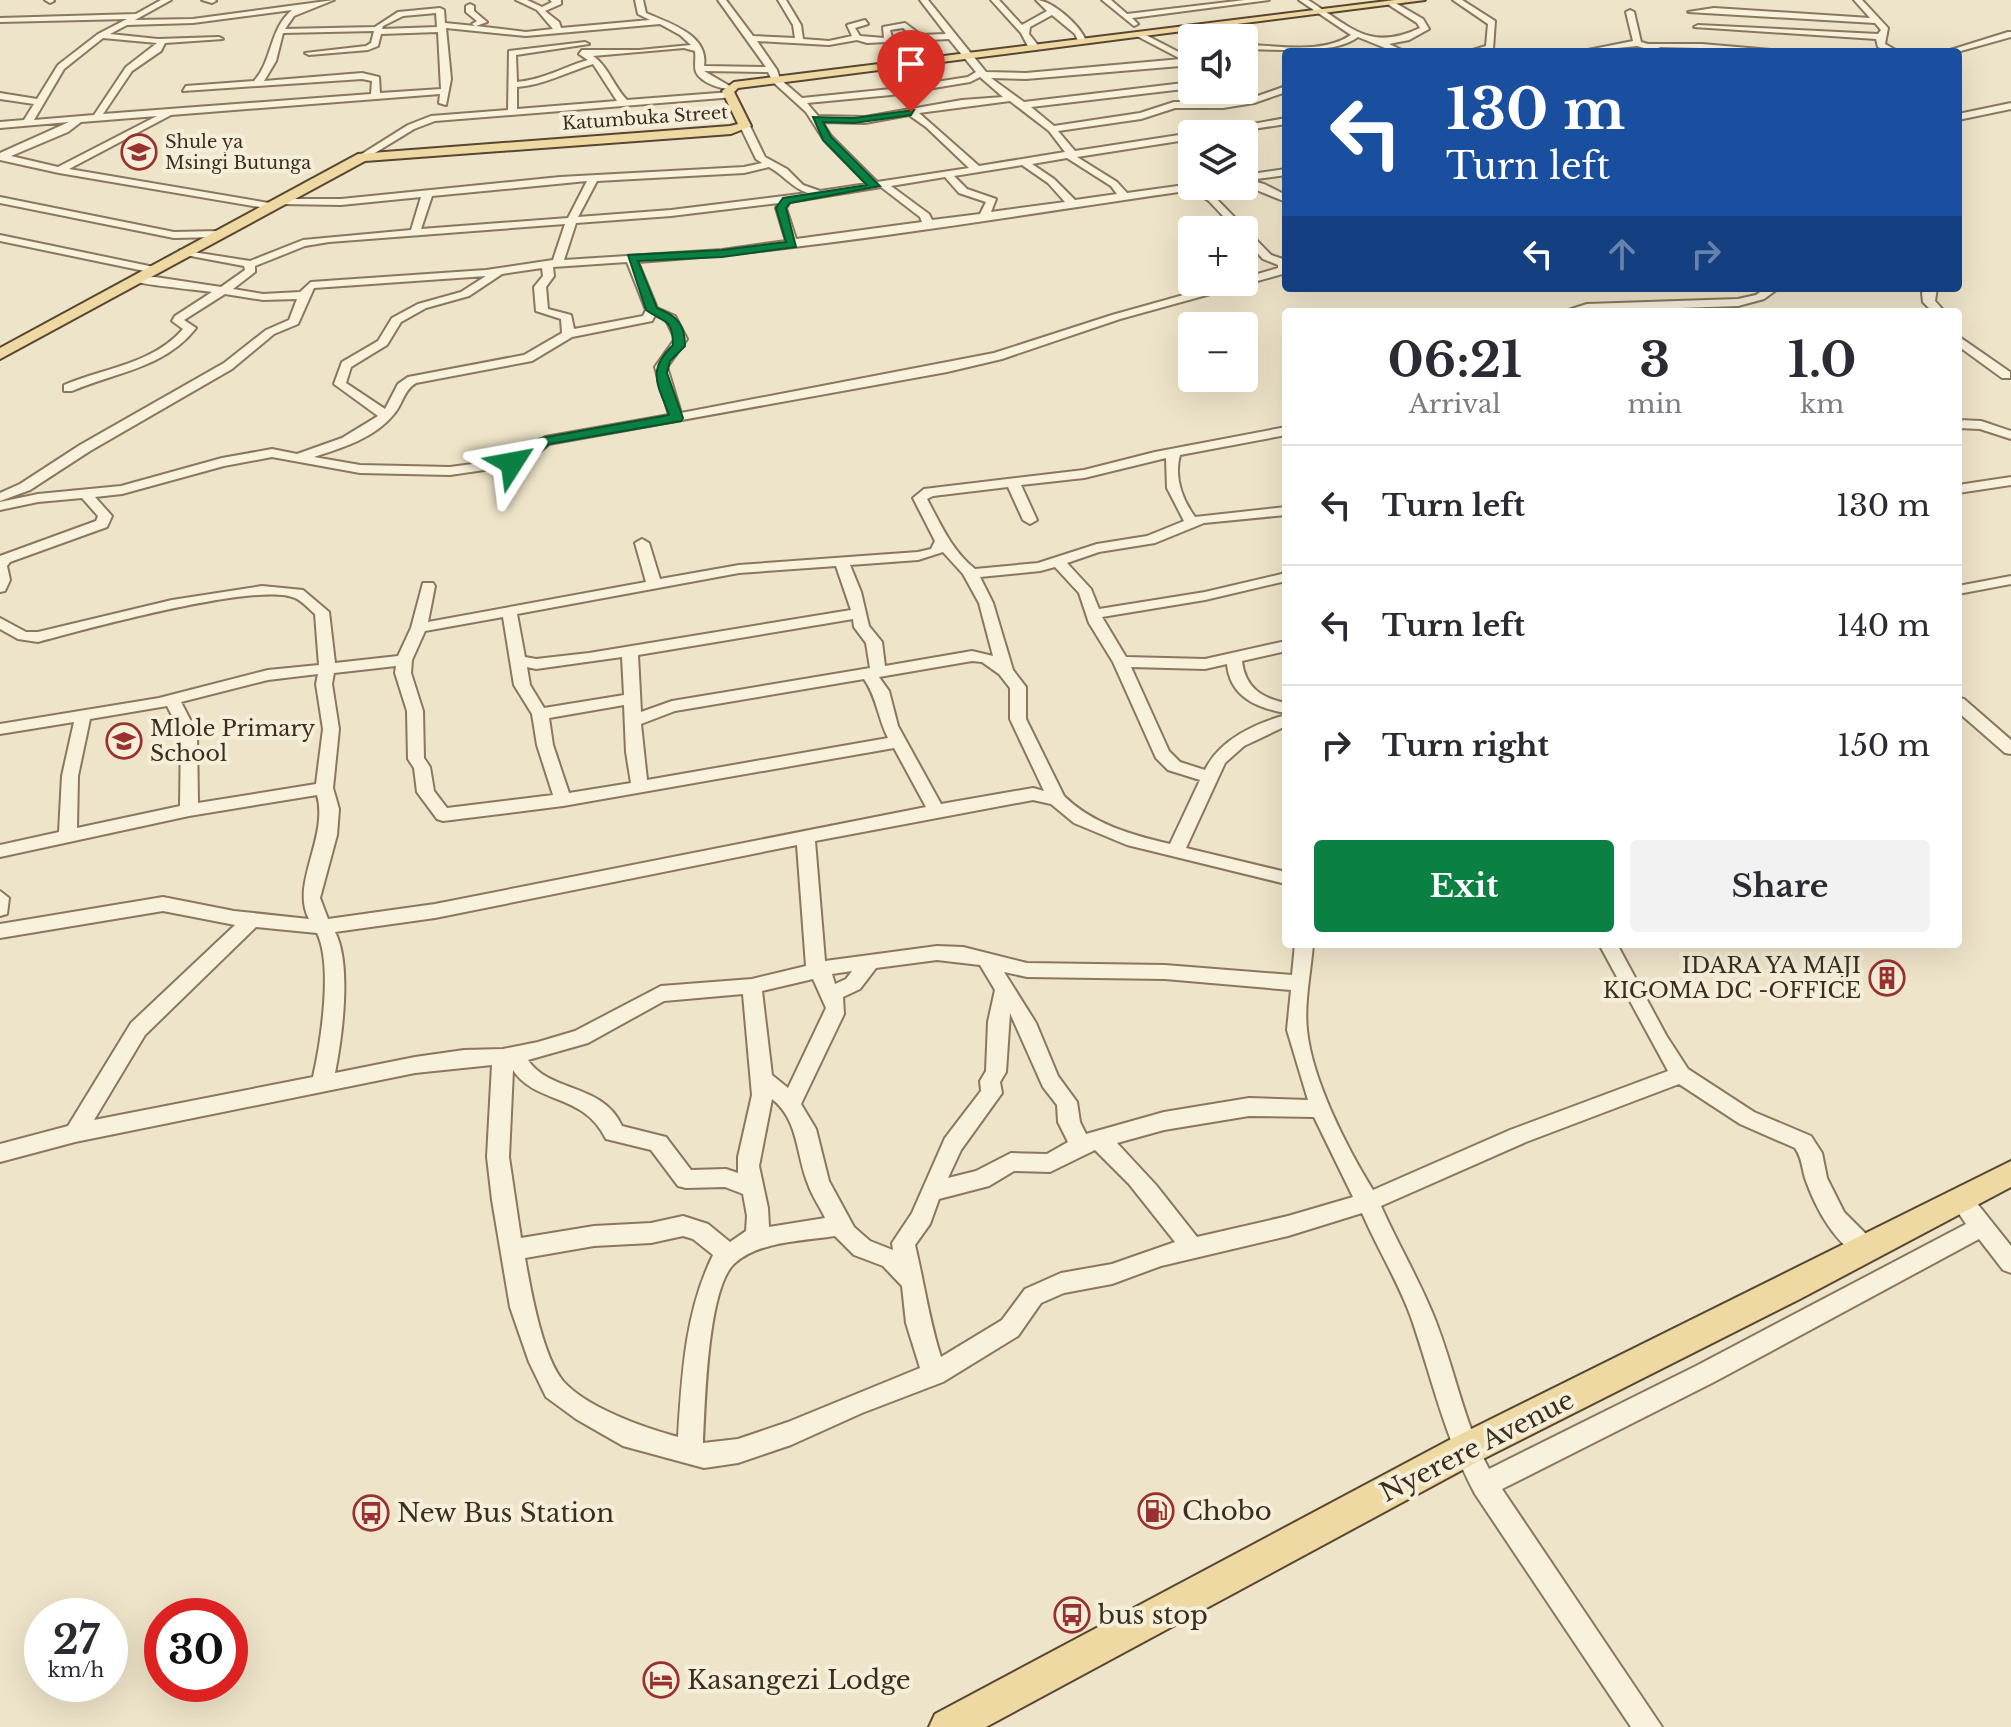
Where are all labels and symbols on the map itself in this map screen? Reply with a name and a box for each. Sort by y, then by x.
pin [877,30,945,112]
street label: Katumbuka Street [561,101,729,135]
place label: Shule ya Msingi Butunga [165,131,311,174]
school or university icon: Shule ya Msingi Butunga [120,133,158,171]
position arrow [470,421,554,505]
place label: Mlole Primary School [150,715,315,767]
school or university icon: Mlole Primary School [105,722,143,760]
place label: IDARA YA MAJI KIGOMA DC -OFFICE [1603,952,1861,1004]
building icon: IDARA YA MAJI KIGOMA DC -OFFICE [1868,959,1906,997]
street label: Nyerere Avenue [1375,1383,1579,1509]
fuel station icon: Chobo [1137,1492,1175,1530]
bus stop icon: New Bus Station [352,1494,390,1532]
place label: Chobo [1182,1495,1272,1527]
place label: New Bus Station [397,1497,614,1529]
bus stop icon: bus stop [1053,1596,1091,1634]
speed limit sign: 30 [144,1598,248,1702]
place label: bus stop [1097,1599,1208,1631]
hotel icon: Kasangezi Lodge [642,1661,680,1699]
place label: Kasangezi Lodge [687,1664,911,1696]

